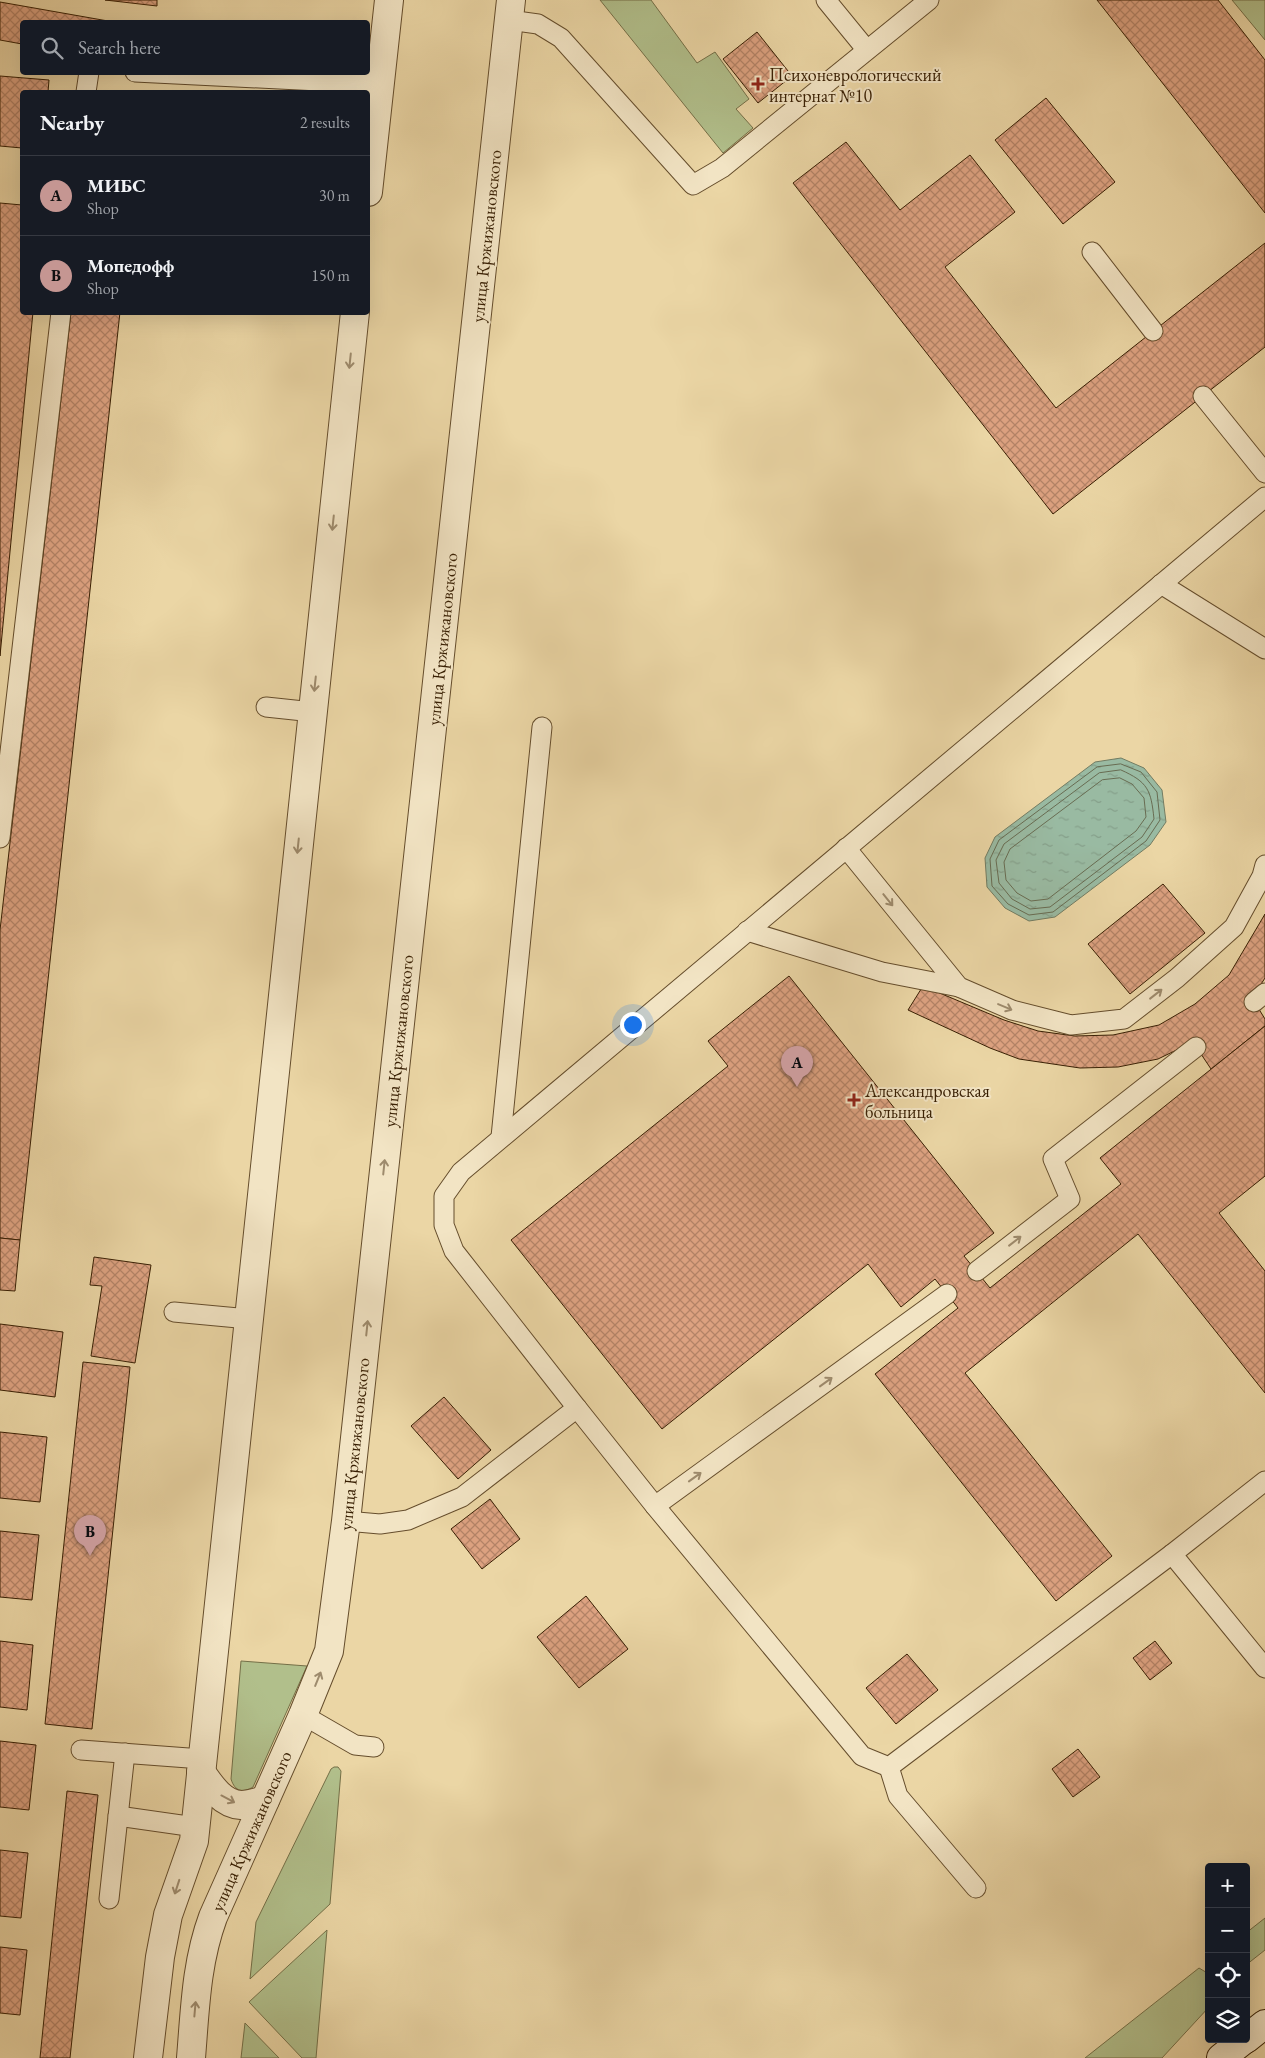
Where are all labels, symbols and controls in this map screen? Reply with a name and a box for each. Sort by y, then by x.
search box [20,20,370,75]
icon: search [38,34,66,62]
text: Search here [78,35,160,60]
place label: Психоневрологический интернат №10 [769,63,942,107]
marker: Психоневрологический интернат №10 [751,77,765,91]
text: Nearby [40,109,104,136]
text: 2 results [300,112,350,133]
street label: улица Кржижановского [465,148,507,323]
text: МИБС [87,173,146,198]
text: A [50,185,62,206]
text: 30 m [319,185,350,206]
text: Shop [87,198,119,219]
text: Мопедофф [87,253,174,278]
text: B [51,265,61,286]
text: 150 m [311,265,350,286]
text: Shop [87,278,119,299]
one-way arrow [345,353,355,369]
one-way arrow [328,514,337,530]
street label: улица Кржижановского [421,551,463,726]
one-way arrow [311,676,320,692]
one-way arrow [294,837,303,853]
one-way arrow [882,893,893,906]
street label: улица Кржижановского [377,953,419,1128]
one-way arrow [1149,989,1162,1000]
one-way arrow [997,1002,1012,1012]
your location [620,1012,646,1038]
pin: A [781,1046,813,1087]
place label: Александровская больница [864,1079,990,1123]
marker: Александровская больница [847,1093,861,1107]
one-way arrow [379,1159,389,1175]
one-way arrow [1008,1236,1021,1247]
one-way arrow [362,1320,372,1336]
street label: улица Кржижановского [333,1356,375,1531]
one-way arrow [819,1377,833,1387]
one-way arrow [688,1472,701,1483]
pin: B [74,1515,106,1556]
one-way arrow [313,1672,323,1687]
street label: улица Кржижановского [205,1747,297,1915]
one-way arrow [220,1794,235,1804]
map controls [1205,1863,1250,2043]
button: + [1205,1863,1250,1908]
one-way arrow [172,1878,181,1894]
button: − [1205,1908,1250,1953]
button: locate [1205,1953,1250,1998]
button: layers [1205,1998,1250,2043]
one-way arrow [190,2002,200,2018]

